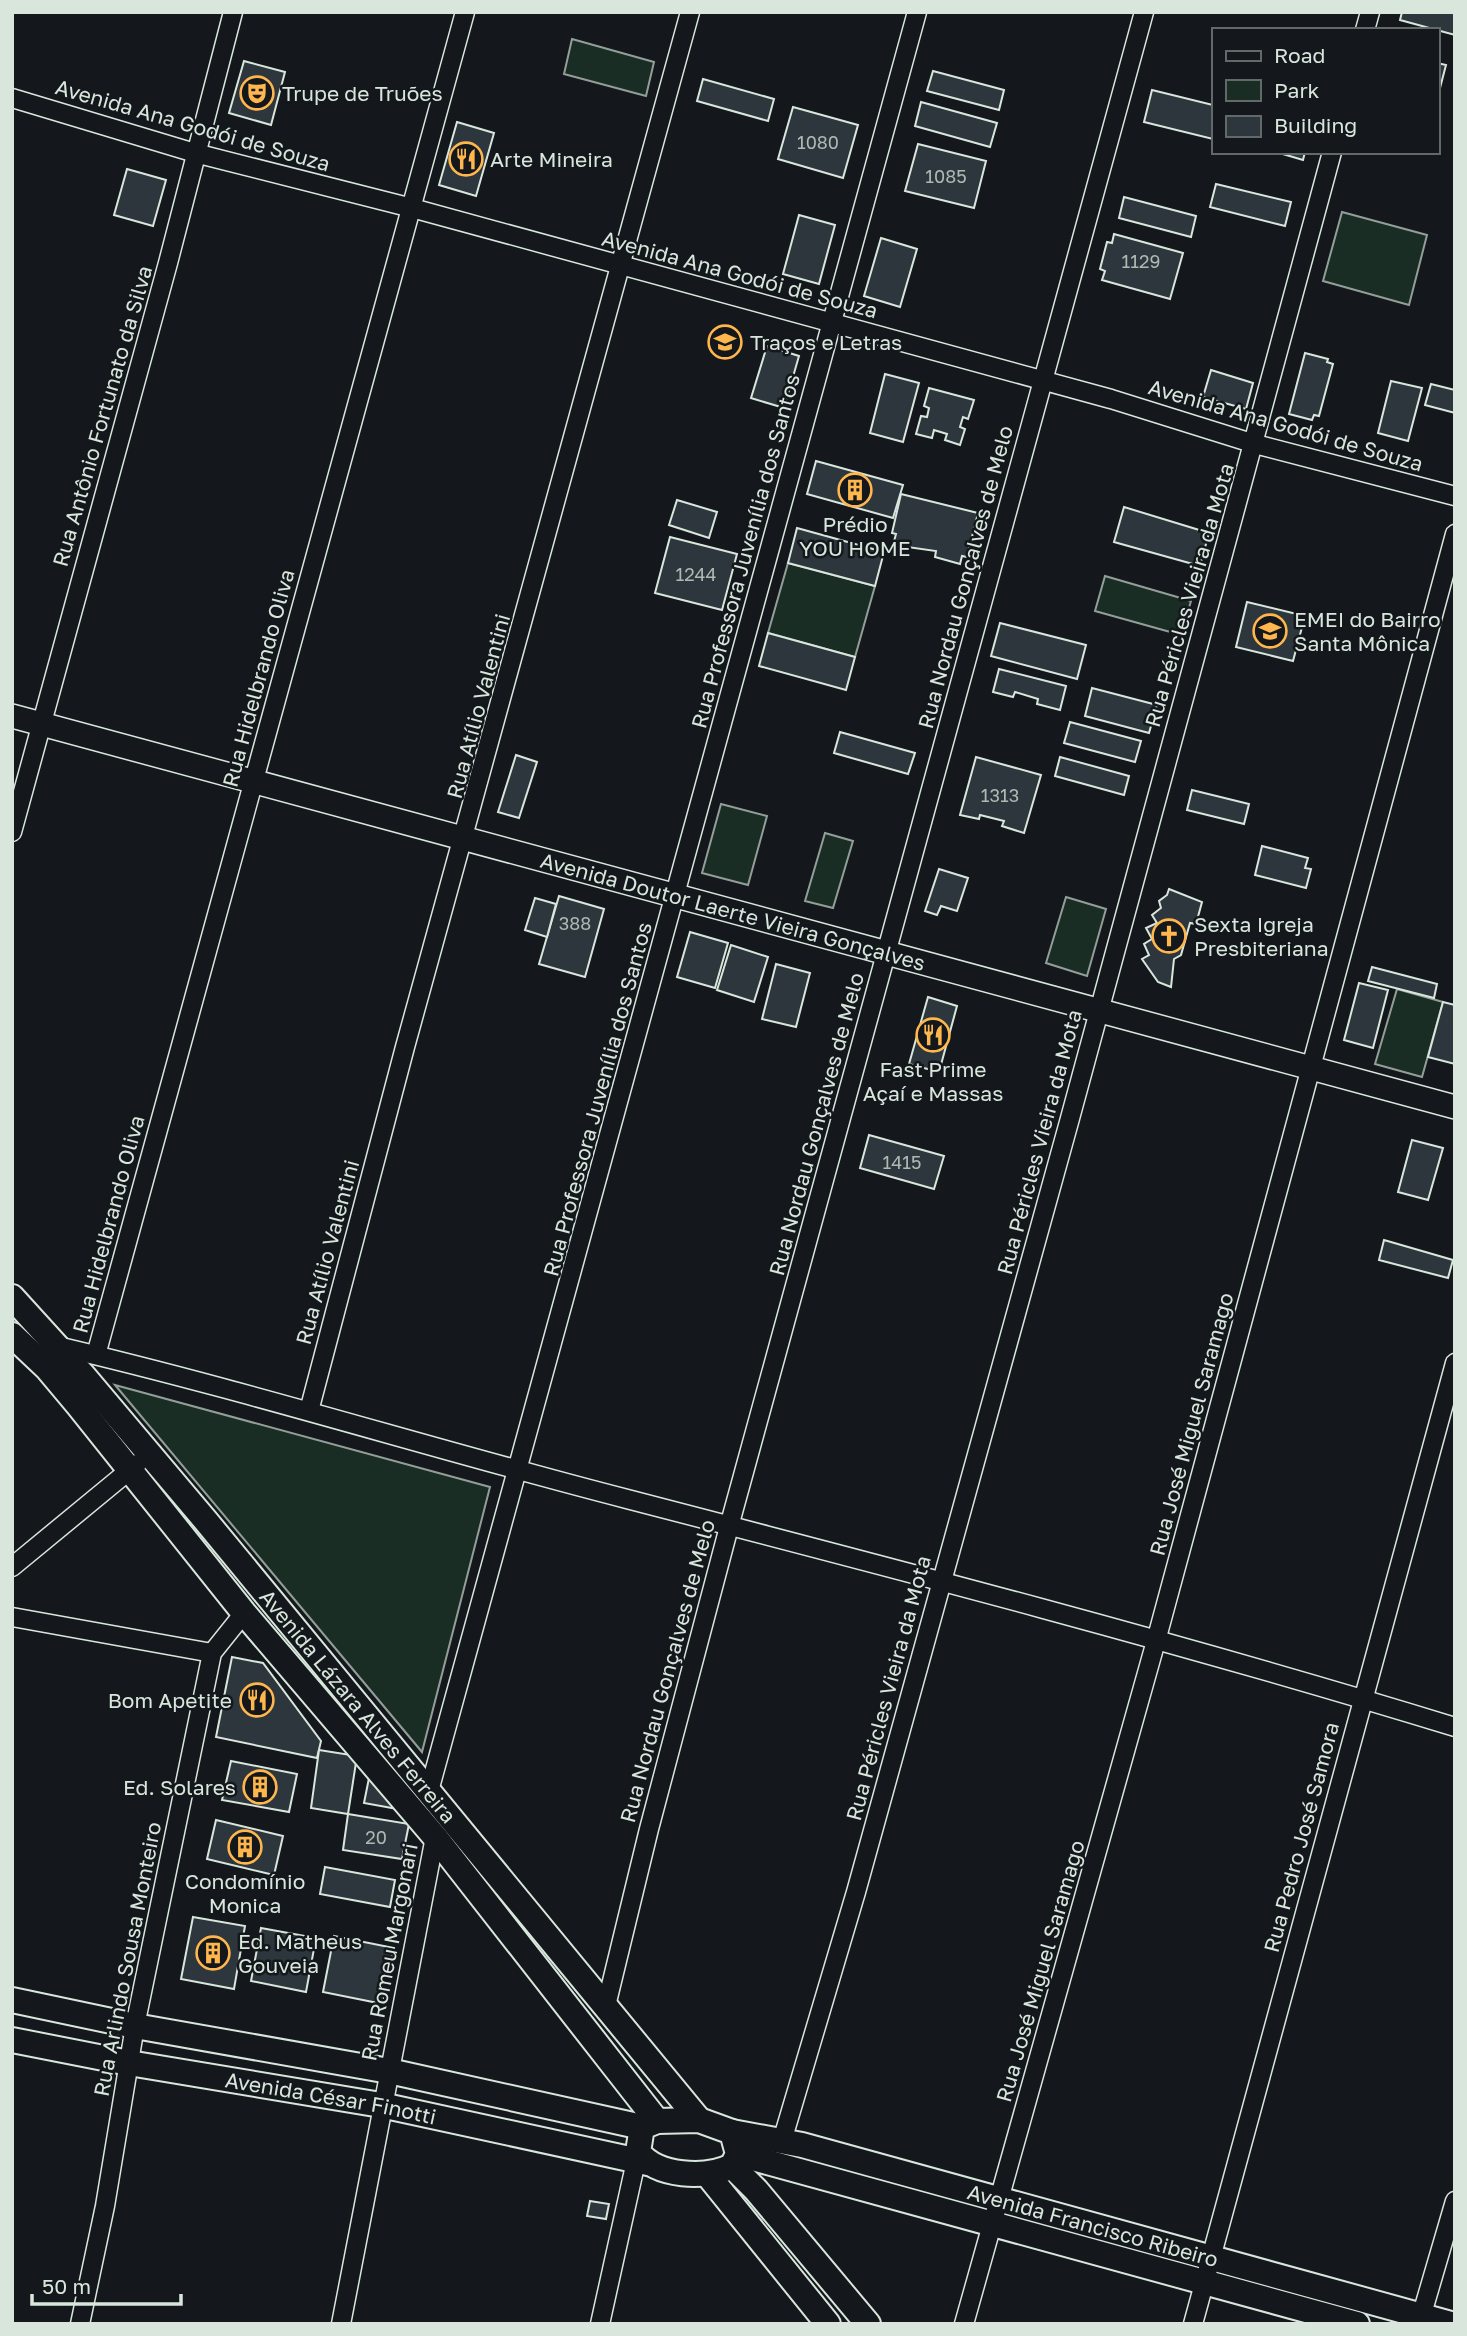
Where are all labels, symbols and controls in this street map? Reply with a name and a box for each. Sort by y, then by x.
legend [1212,28,1439,154]
text: Road [1274,42,1325,68]
street label: Avenida Ana Godói de Souza [53,73,333,177]
theatre icon: Trupe de Truões [238,74,276,112]
text: Park [1274,77,1320,103]
place label: Trupe de Truões [282,80,443,106]
text: Building [1274,112,1357,138]
house number: 1080 [797,131,839,153]
restaurant icon: Arte Mineira [447,140,485,178]
place label: Arte Mineira [490,146,613,172]
house number: 1085 [925,165,967,187]
street label: Avenida Ana Godói de Souza [599,225,881,323]
house number: 1129 [1122,250,1160,272]
street label: Rua Antônio Fortunato da Silva [47,263,157,569]
school or university icon: Traços e Letras [706,323,744,361]
place label: Traços e Letras [750,329,902,355]
street label: Rua Professora Juvenília dos Santos [685,371,805,731]
street label: Avenida Ana Godói de Souza [1146,373,1426,477]
street label: Rua Nordau Gonçalves de Melo [912,423,1018,731]
street label: Rua Péricles Vieira da Mota [1139,460,1239,730]
building icon: Prédio YOU HOME [836,471,874,509]
place label: Prédio YOU HOME [799,511,911,561]
house number: 1244 [675,563,717,585]
street label: Rua Hidelbrando Oliva [216,566,300,790]
place label: EMEI do Bairro Santa Mônica [1294,606,1441,656]
street label: Rua Atílio Valentini [441,611,515,801]
school or university icon: EMEI do Bairro Santa Mônica [1251,612,1289,650]
house number: 1313 [981,784,1019,806]
street label: Avenida Doutor Laerte Vieira Gonçalves [538,847,928,976]
place label: Sexta Igreja Presbiteriana [1194,911,1329,961]
house number: 388 [559,912,591,934]
church icon: Sexta Igreja Presbiteriana [1150,917,1188,955]
street label: Rua Professora Juvenília dos Santos [537,919,657,1279]
street label: Rua Nordau Gonçalves de Melo [763,970,869,1278]
street label: Rua Péricles Vieira da Mota [991,1007,1087,1277]
restaurant icon: Fast Prime Açaí e Massas [914,1016,952,1054]
place label: Fast Prime Açaí e Massas [863,1056,1003,1106]
street label: Rua Hidelbrando Oliva [66,1112,150,1336]
house number: 1415 [883,1151,921,1173]
street label: Rua Atílio Valentini [290,1157,364,1347]
street label: Rua José Miguel Saramago [1143,1290,1239,1558]
street label: Rua Nordau Gonçalves de Melo [614,1517,720,1825]
street label: Rua Péricles Vieira da Mota [840,1553,936,1823]
street label: Avenida Lázara Alves Ferreira [255,1584,462,1828]
restaurant icon: Bom Apetite [238,1681,276,1719]
place label: Bom Apetite [108,1687,232,1713]
street label: Rua Pedro José Samora [1258,1719,1344,1955]
building icon: Ed. Solares [241,1768,279,1806]
place label: Ed. Solares [123,1774,236,1800]
street label: Rua Arlindo Sousa Monteiro [88,1820,166,2098]
house number: 20 [365,1826,387,1848]
building icon: Condomínio Monica [226,1828,264,1866]
street label: Rua José Miguel Saramago [990,1837,1090,2105]
street label: Rua Romeu Margonari [355,1841,423,2063]
place label: Condomínio Monica [185,1868,305,1918]
place label: Ed. Matheus Gouveia [238,1928,362,1978]
building icon: Ed. Matheus Gouveia [194,1934,232,1972]
street label: Avenida César Finotti [223,2066,439,2130]
street label: Avenida Francisco Ribeiro [965,2178,1221,2272]
scale bar [32,2262,180,2306]
text: 50 m [42,2273,91,2299]

